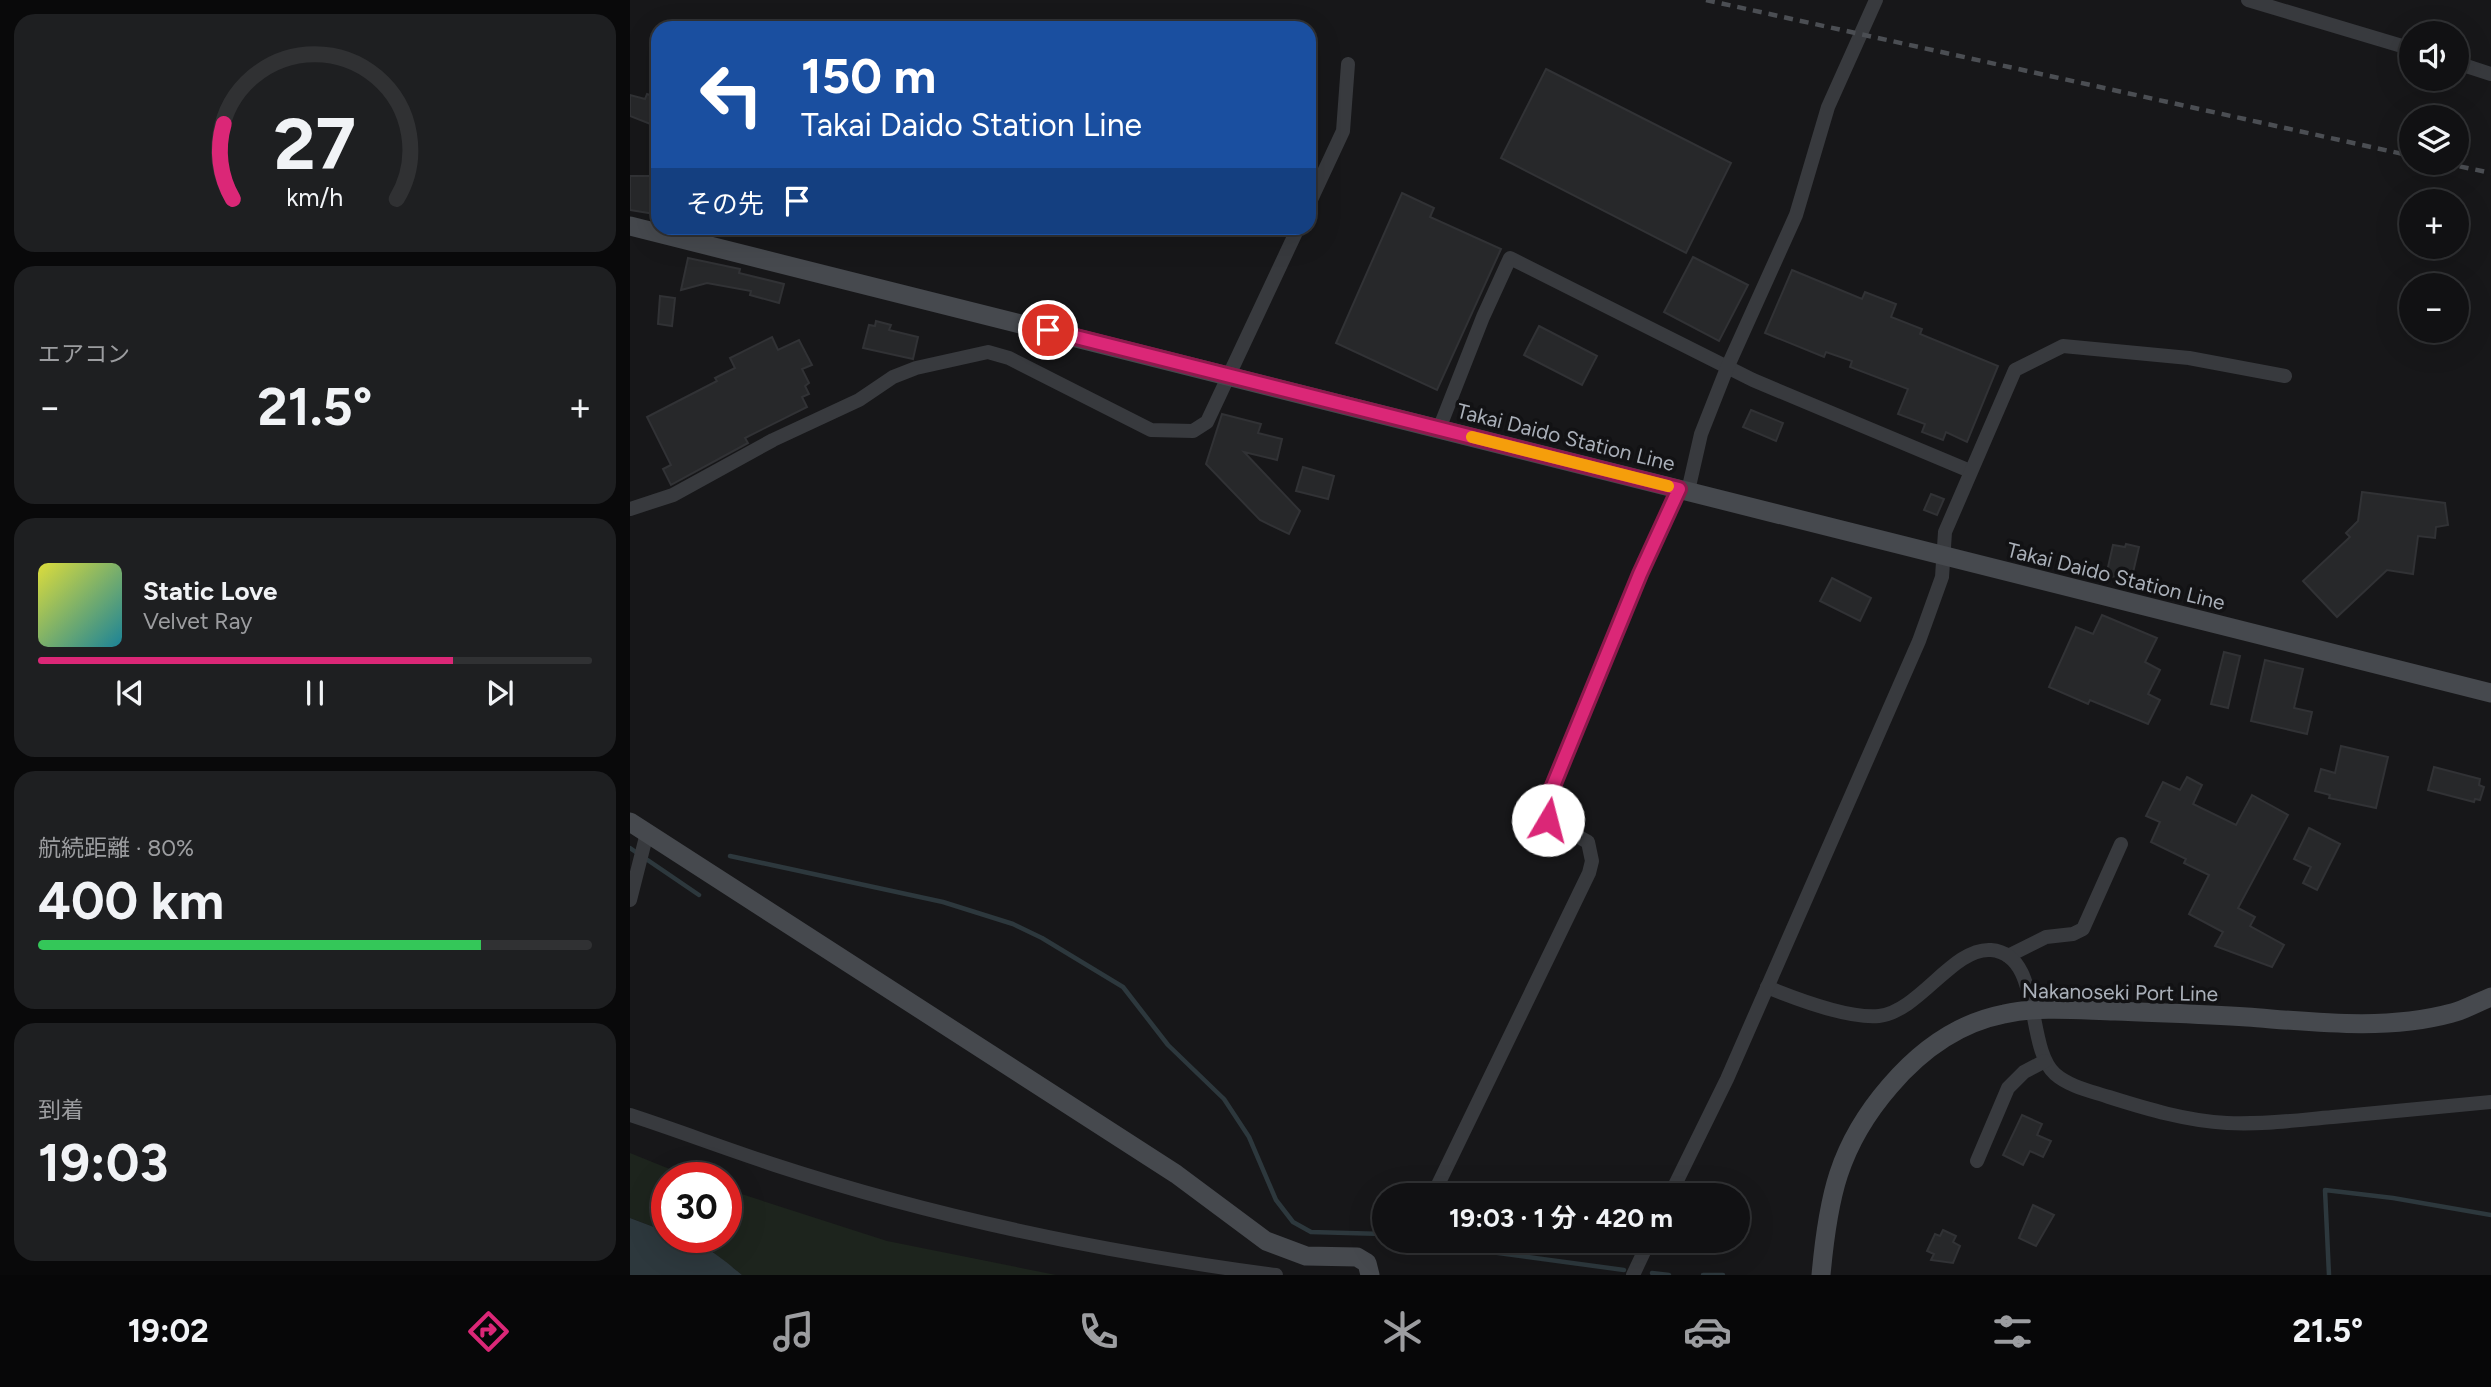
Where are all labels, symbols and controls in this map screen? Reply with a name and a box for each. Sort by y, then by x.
map controls [2399,21,2469,343]
button: sound [2399,21,2469,91]
text: 150 m [801,46,936,105]
icon: left [686,49,777,140]
text: 27 [274,100,356,187]
button: layers [2399,105,2469,175]
text: Takai Daido Station Line [801,106,1142,144]
text: km/h [286,182,344,212]
icon: arrive [778,182,816,220]
text: その先 [686,188,764,220]
button: + [2399,189,2469,259]
button: − [2399,273,2469,343]
pin [1018,300,1078,360]
icon: arrive [1029,311,1067,349]
text: エアコン [38,340,130,368]
text: 21.5° [258,376,372,438]
text: − [38,384,62,430]
text: + [568,384,592,430]
street label: Takai Daido Station Line [1454,398,1678,476]
street label: Takai Daido Station Line [2004,537,2228,615]
text: Static Love [143,575,277,607]
text: Velvet Ray [143,607,252,635]
icon: previous [111,674,149,712]
icon: pause [296,674,334,712]
icon: next [481,674,519,712]
position arrow [1511,783,1585,857]
text: 航続距離 · 80% [38,834,194,862]
text: 400 km [38,870,224,932]
street label: Nakanoseki Port Line [2022,978,2218,1006]
text: 到着 [38,1096,84,1124]
text: 19:03 [38,1132,168,1194]
speed limit sign: 30 [651,1162,742,1253]
text: 19:03 · 1 分 · 420 m [1449,1202,1673,1234]
icon: directions [464,1307,513,1356]
icon: music [769,1307,818,1356]
icon: phone [1074,1307,1123,1356]
icon: climate [1378,1307,1427,1356]
icon: car [1683,1307,1732,1356]
icon: filters [1988,1307,2037,1356]
text: 19:02 [128,1312,209,1350]
text: 21.5° [2293,1312,2363,1350]

